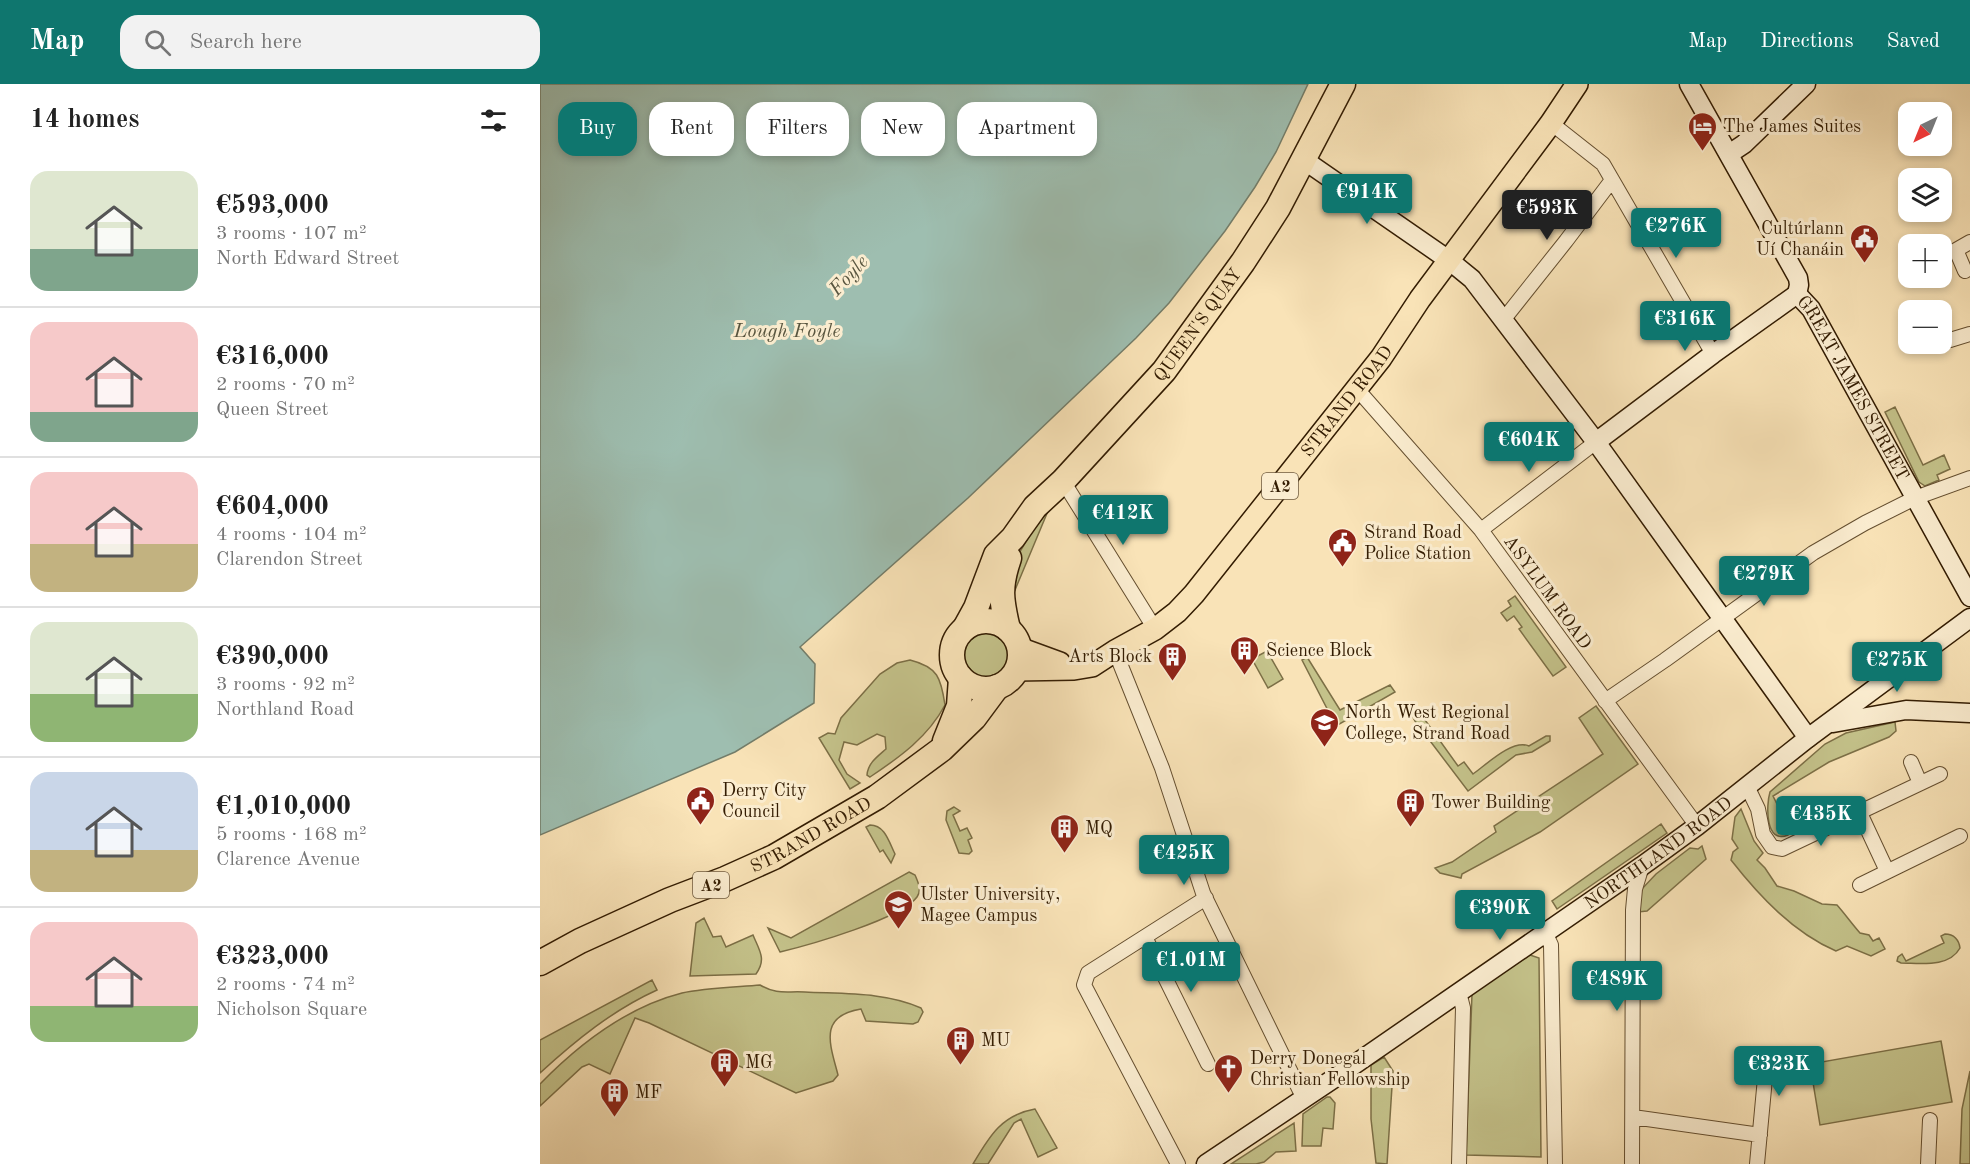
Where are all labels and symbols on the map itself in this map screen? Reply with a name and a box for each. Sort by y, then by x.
north arrow [1898,102,1952,156]
hotel icon: The James Suites [1686,110,1718,152]
place label: The James Suites [1723,118,1861,136]
pin: €914K [1325,174,1409,225]
pin: €593K [1505,190,1589,241]
pin: €276K [1634,208,1718,259]
place label: Cultúrlann Uí Chanáin [1756,220,1844,259]
public building icon: Cultúrlann Uí Chanáin [1849,222,1881,264]
water label: Foyle [825,252,873,301]
street label: QUEEN'S QUAY [1151,265,1245,386]
street label: GREAT JAMES STREET [1793,293,1912,484]
pin: €316K [1643,301,1727,352]
water label: Lough Foyle [733,322,840,342]
street label: STRAND ROAD [1298,343,1396,461]
pin: €604K [1487,422,1571,473]
road number: A2 [1262,473,1298,499]
pin: €412K [1081,495,1165,546]
place label: Strand Road Police Station [1364,524,1472,563]
public building icon: Strand Road Police Station [1327,526,1359,568]
street label: ASYLUM ROAD [1500,533,1594,653]
pin: €279K [1722,556,1806,607]
building icon: Science Block [1229,634,1261,676]
building icon: Arts Block [1157,640,1189,682]
place label: Science Block [1266,642,1372,660]
pin: €275K [1855,642,1939,693]
place label: Arts Block [1068,648,1152,666]
place label: North West Regional College, Strand Road [1345,704,1510,743]
school or university icon: North West Regional College, Strand Road [1308,706,1340,748]
place label: Derry City Council [722,782,807,821]
public building icon: Derry City Council [685,784,717,826]
building icon: Tower Building [1394,786,1426,828]
street label: STRAND ROAD [748,794,875,876]
place label: Tower Building [1431,794,1551,812]
street label: NORTHLAND ROAD [1582,794,1736,913]
pin: €435K [1779,796,1863,847]
building icon: MQ [1048,812,1080,854]
place label: MQ [1085,820,1113,838]
pin: €425K [1142,835,1226,886]
road number: A2 [693,872,729,898]
place label: Ulster University, Magee Campus [920,886,1060,925]
school or university icon: Ulster University, Magee Campus [883,888,915,930]
pin: €390K [1458,890,1542,941]
pin: €1.01M [1142,942,1240,993]
pin: €489K [1575,961,1659,1012]
building icon: MU [944,1024,976,1066]
place label: MU [981,1032,1010,1050]
building icon: MG [708,1046,740,1088]
pin: €323K [1737,1046,1821,1097]
place label: Derry Donegal Christian Fellowship [1250,1050,1410,1089]
church icon: Derry Donegal Christian Fellowship [1213,1052,1245,1094]
place label: MG [745,1054,773,1072]
building icon: MF [598,1076,630,1118]
place label: MF [635,1084,662,1102]

